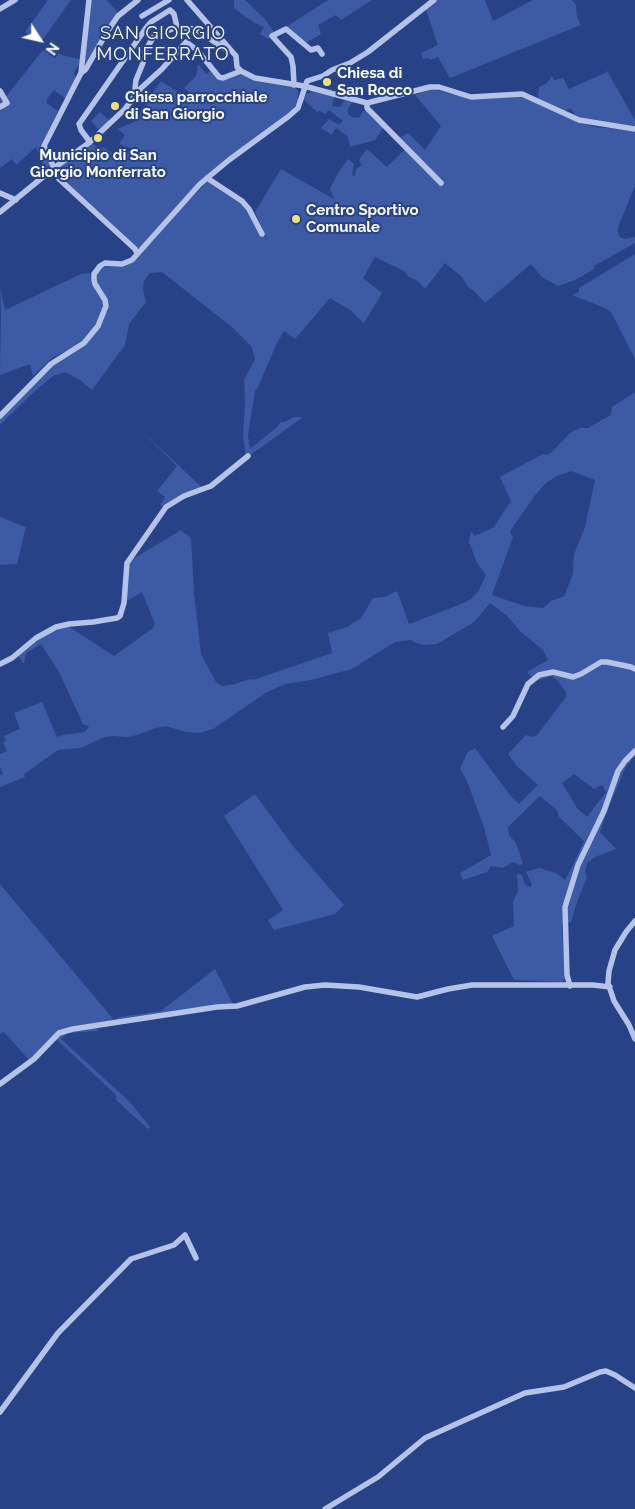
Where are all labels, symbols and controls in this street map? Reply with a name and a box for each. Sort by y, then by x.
north arrow [15,15,65,65]
district label: SAN GIORGIO MONFERRATO [95,23,231,66]
text: N [43,40,62,58]
place label: Chiesa di San Rocco [337,64,412,99]
marker: Chiesa di San Rocco [321,76,333,88]
place label: Chiesa parrocchiale di San Giorgio [125,88,268,123]
marker: Chiesa parrocchiale di San Giorgio [109,100,121,112]
marker: Municipio di San Giorgio Monferrato [92,132,104,144]
place label: Municipio di San Giorgio Monferrato [30,146,166,181]
place label: Centro Sportivo Comunale [306,201,419,236]
marker: Centro Sportivo Comunale [290,213,302,225]

